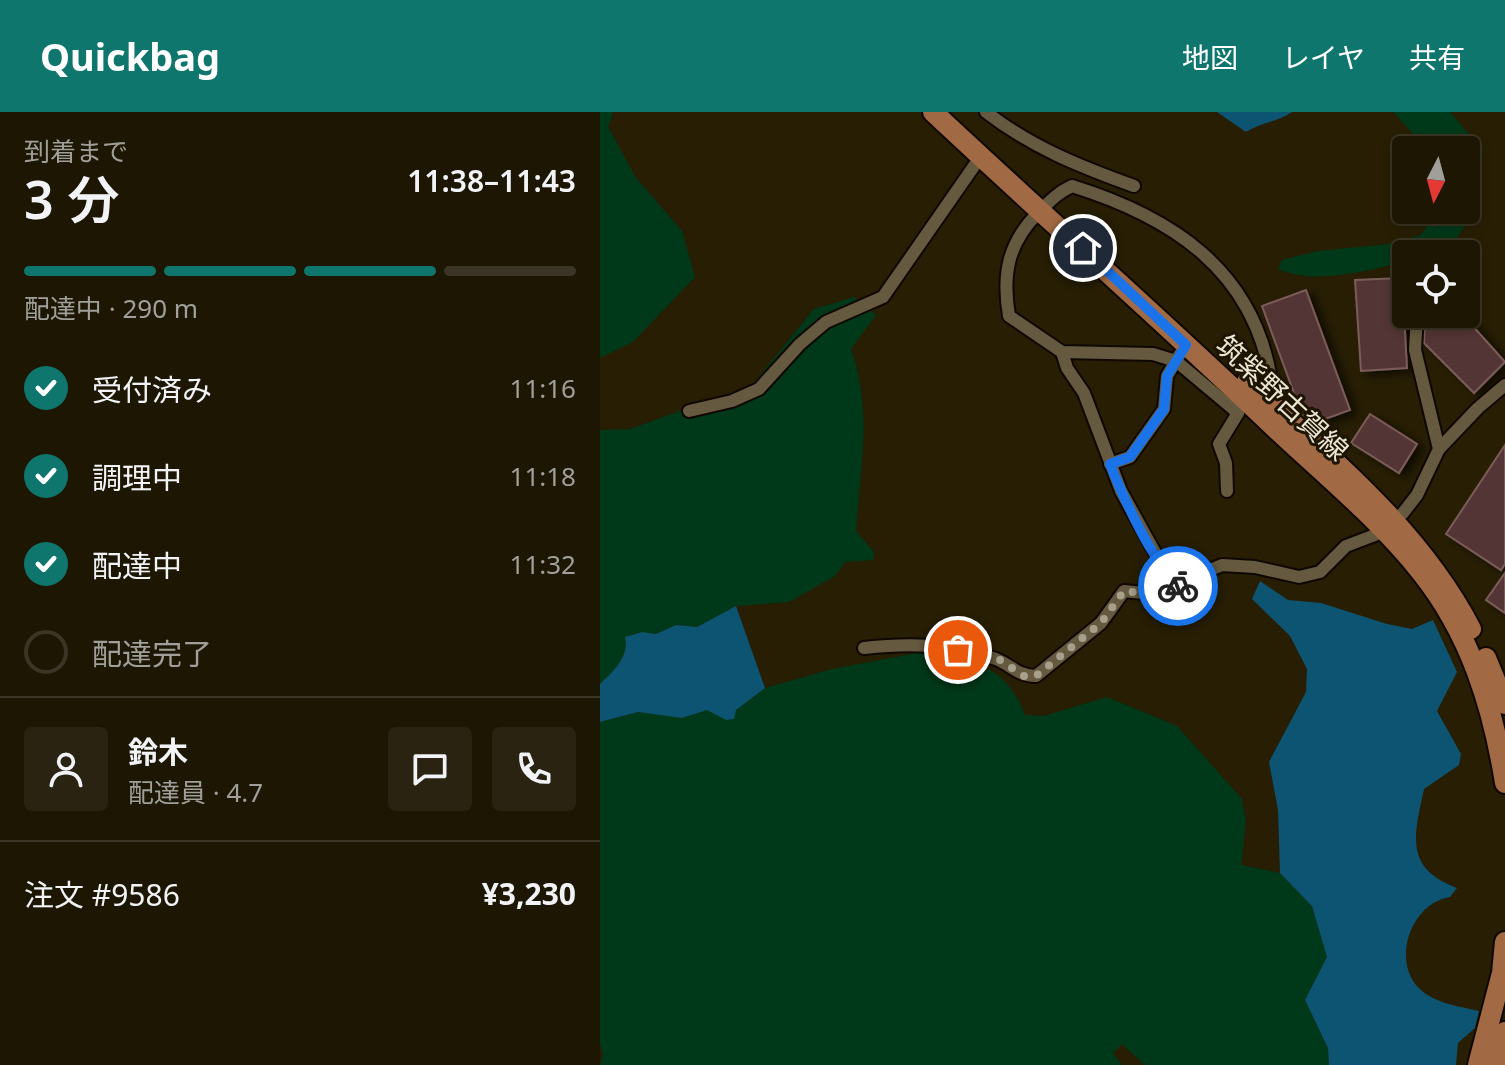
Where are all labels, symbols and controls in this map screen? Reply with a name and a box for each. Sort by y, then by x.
text: Quickbag [40,30,220,82]
text: 地図 [1182,38,1238,76]
text: レイヤ [1282,38,1365,76]
text: 共有 [1409,38,1465,76]
text: 到着まで [24,133,128,169]
north arrow [1392,136,1480,224]
map controls [1392,136,1480,328]
text: 11:38–11:43 [407,160,576,201]
text: 3 分 [24,163,119,234]
pin [1049,214,1117,282]
icon: home [1061,226,1105,270]
button: locate [1392,240,1480,328]
text: 配達中 · 290 m [24,290,198,326]
street label: 筑紫野古賀線 [1209,326,1357,468]
icon: check [24,366,68,410]
text: 受付済み [92,369,212,410]
text: 11:16 [510,370,576,406]
icon: check [24,454,68,498]
text: 調理中 [92,457,182,498]
text: 11:18 [510,458,576,494]
icon: check [24,542,68,586]
text: 配達中 [92,545,182,586]
text: 11:32 [510,546,576,582]
courier [1138,546,1218,626]
icon: bike [1156,564,1200,608]
pin [924,616,992,684]
icon: bag [936,628,980,672]
text: 配達完了 [92,633,212,674]
button: person [24,727,108,811]
button: chat [388,727,472,811]
button: phone [492,727,576,811]
text: 鈴木 [128,731,188,772]
text: 配達員 · 4.7 [128,774,263,810]
text: ¥3,230 [482,873,576,914]
text: 注文 #9586 [24,874,180,915]

